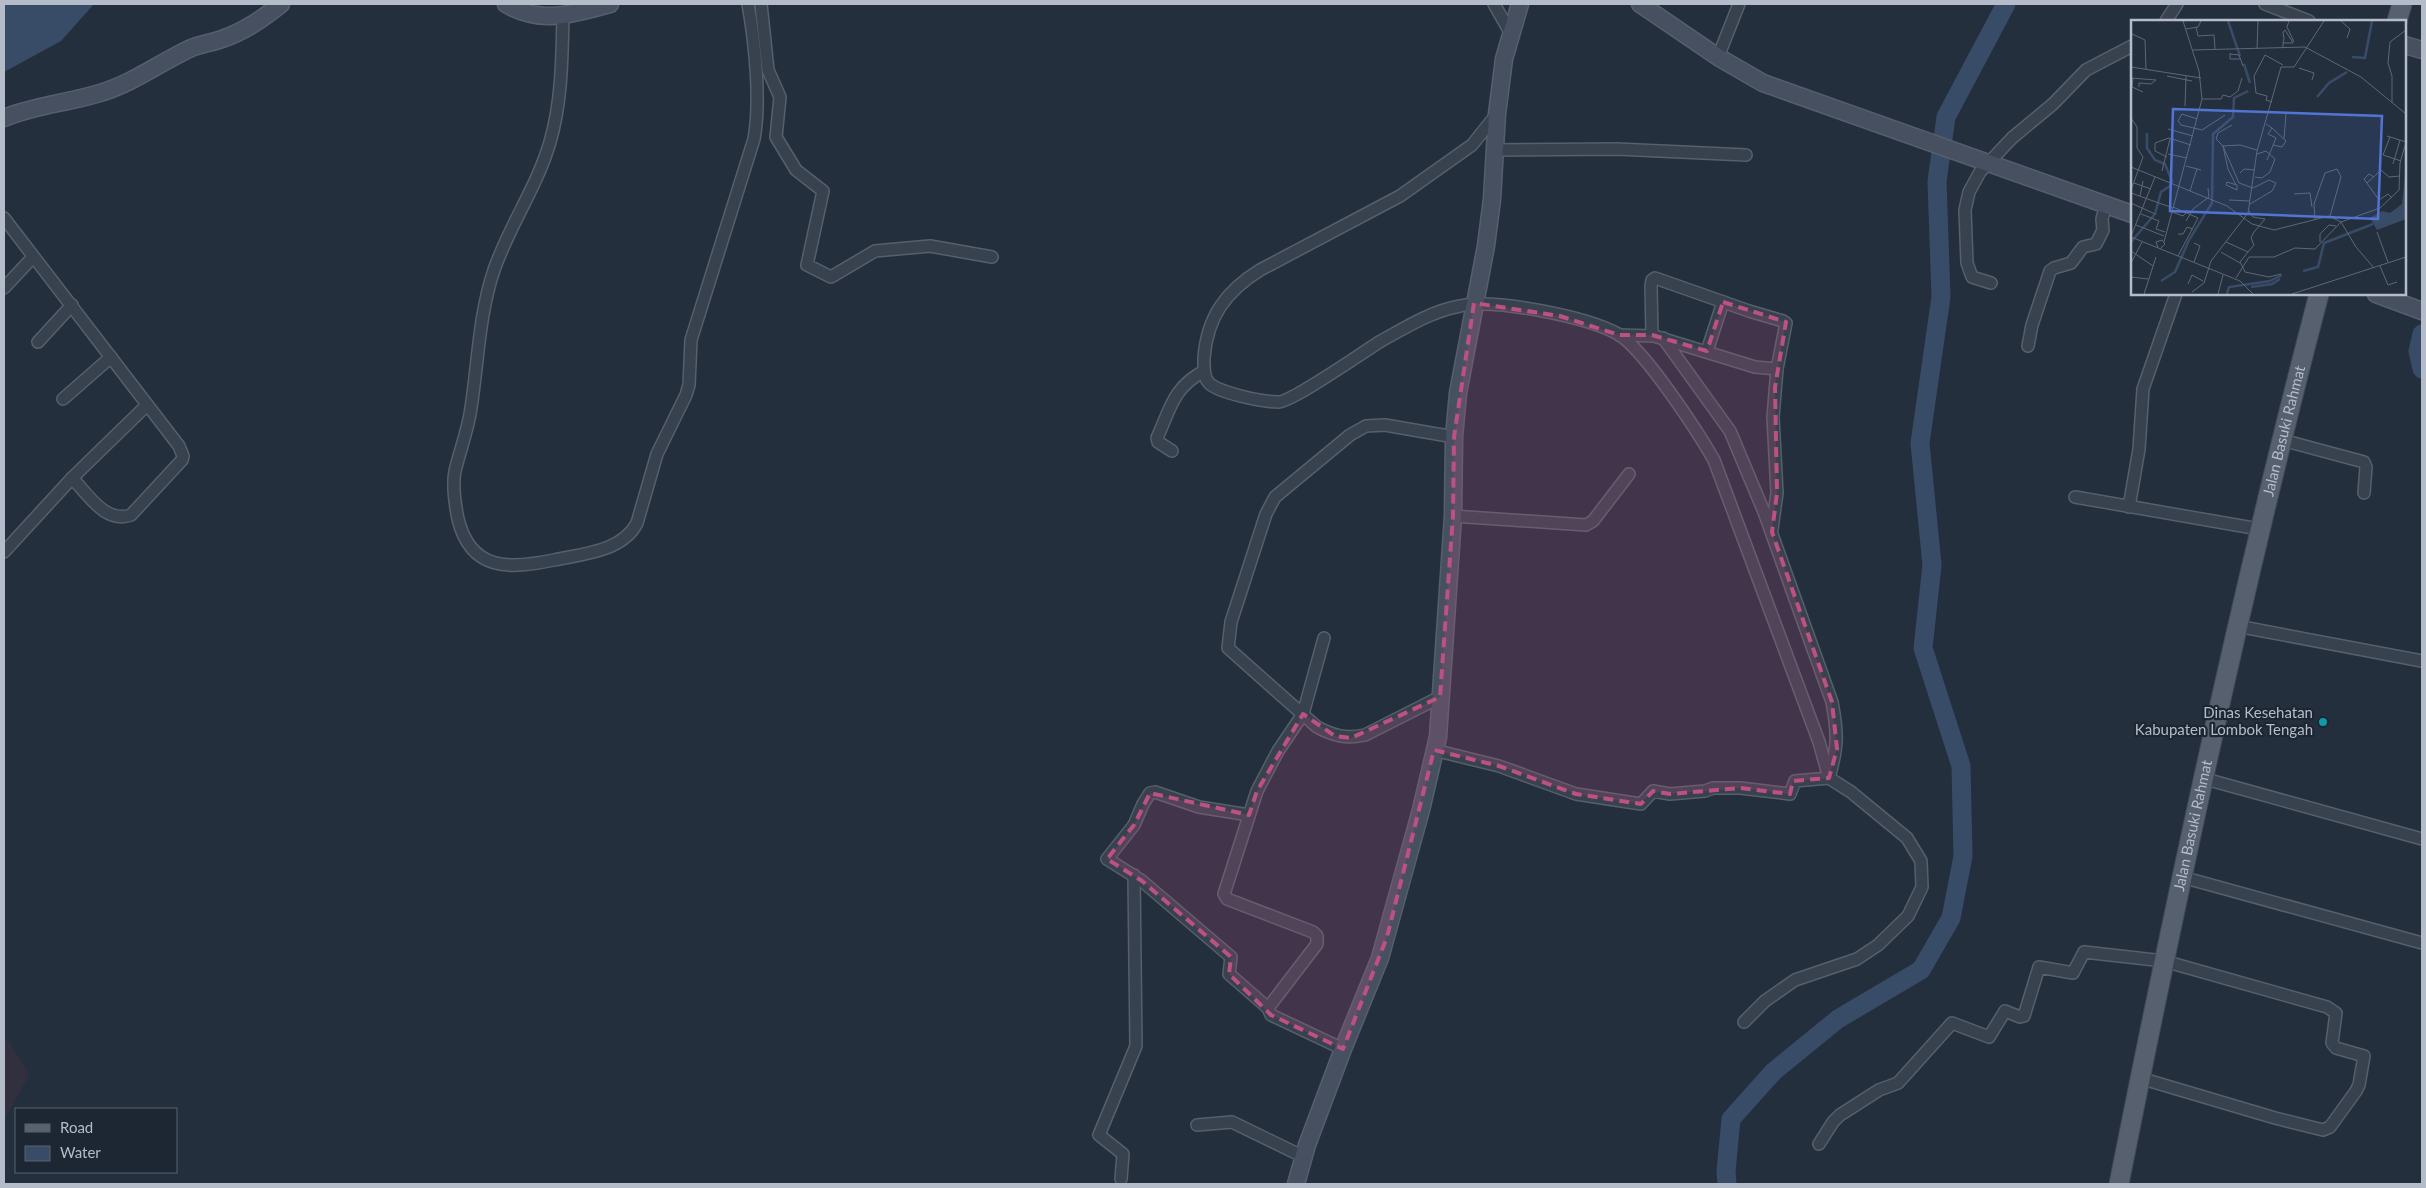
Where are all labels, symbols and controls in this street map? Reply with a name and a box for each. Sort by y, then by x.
inset map [2131,20,2406,295]
street label: Jalan Basuki Rahmat [2258,363,2308,498]
place label: Dinas Kesehatan Kabupaten Lombok Tengah [2135,703,2313,738]
marker: Dinas Kesehatan Kabupaten Lombok Tengah [2317,716,2329,728]
street label: Jalan Basuki Rahmat [2169,757,2215,893]
legend [15,1108,178,1173]
text: Road [60,1118,93,1136]
text: Water [60,1143,101,1161]

